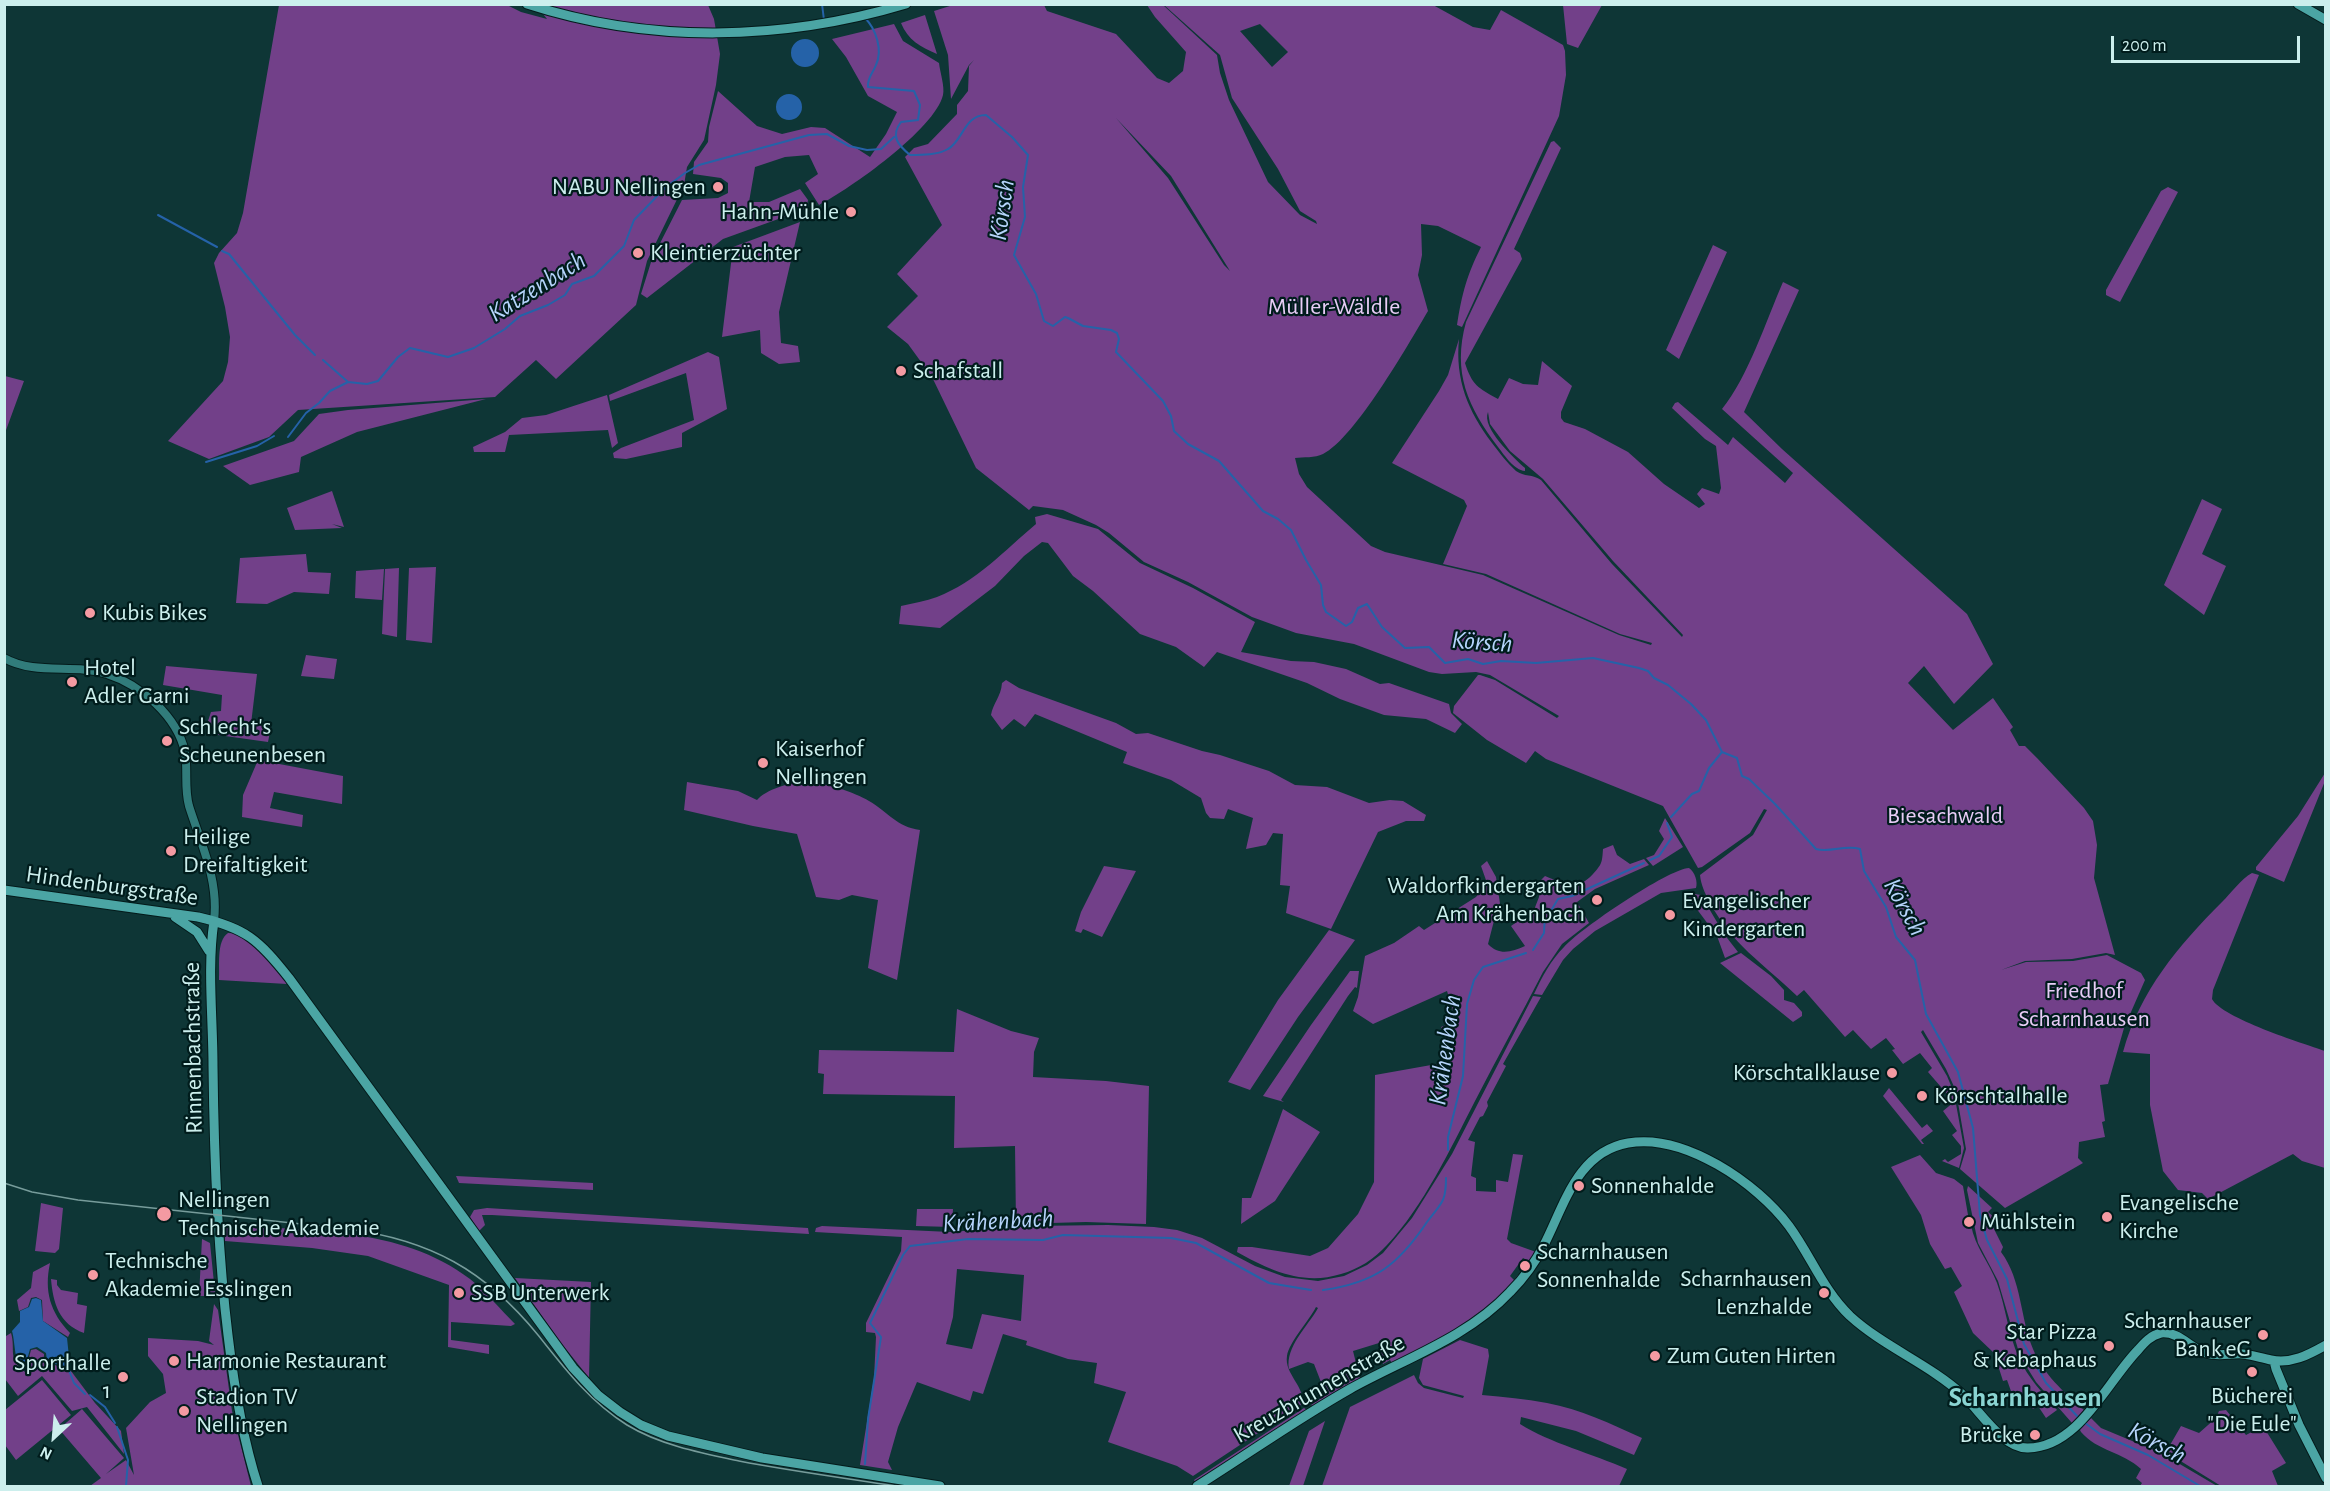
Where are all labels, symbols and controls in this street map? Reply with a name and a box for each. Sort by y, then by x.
scale bar [2114,24,2303,62]
text: 200 m [2122,37,2167,55]
place label: NABU Nellingen [552,173,706,201]
water label: Körsch [982,177,1022,243]
marker: NABU Nellingen [711,180,725,194]
place label: Hahn-Mühle [721,198,839,226]
marker: Hahn-Mühle [844,205,858,219]
place label: Kleintierzüchter [650,239,801,267]
water label: Katzenbach [482,245,592,329]
marker: Kleintierzüchter [631,246,645,260]
park label: Müller-Wäldle [1268,293,1400,321]
place label: Schafstall [913,357,1003,385]
marker: Schafstall [894,364,908,378]
place label: Kubis Bikes [102,599,207,627]
marker: Kubis Bikes [83,606,97,620]
water label: Körsch [1450,624,1514,660]
place label: Hotel Adler Garni [84,654,190,710]
marker: Hotel Adler Garni [65,675,79,689]
place label: Schlecht's Scheunenbesen [179,713,326,769]
marker: Schlecht's Scheunenbesen [160,734,174,748]
place label: Kaiserhof Nellingen [775,735,867,791]
marker: Kaiserhof Nellingen [756,756,770,770]
park label: Biesachwald [1887,802,2003,830]
place label: Heilige Dreifaltigkeit [183,823,307,879]
marker: Heilige Dreifaltigkeit [164,844,178,858]
street label: Hindenburgstraße [24,860,200,912]
place label: Waldorfkindergarten Am Krähenbach [1387,872,1585,928]
water label: Körsch [1877,873,1933,941]
place label: Evangelischer Kindergarten [1682,887,1810,943]
marker: Waldorfkindergarten Am Krähenbach [1590,893,1604,907]
marker: Evangelischer Kindergarten [1663,908,1677,922]
street label: Rinnenbachstraße [177,962,209,1134]
park label: Friedhof Scharnhausen [2018,977,2150,1033]
water label: Krähenbach [1422,993,1468,1107]
place label: Körschtalklause [1733,1059,1880,1087]
marker: Körschtalklause [1885,1066,1899,1080]
place label: Körschtalhalle [1934,1082,2068,1110]
marker: Körschtalhalle [1915,1089,1929,1103]
place label: Sonnenhalde [1591,1172,1714,1200]
marker: Sonnenhalde [1572,1179,1586,1193]
place label: Nellingen Technische Akademie [178,1186,380,1242]
place label: Evangelische Kirche [2119,1189,2239,1245]
water label: Krähenbach [942,1203,1054,1239]
marker: Nellingen Technische Akademie [155,1205,173,1223]
place label: Mühlstein [1981,1208,2076,1236]
marker: Evangelische Kirche [2100,1210,2114,1224]
marker: Mühlstein [1962,1215,1976,1229]
place label: Scharnhausen Sonnenhalde [1537,1238,1669,1294]
place label: Technische Akademie Esslingen [105,1247,293,1303]
marker: Scharnhausen Sonnenhalde [1518,1259,1532,1273]
place label: Scharnhausen Lenzhalde [1680,1265,1812,1321]
marker: Technische Akademie Esslingen [86,1268,100,1282]
place label: SSB Unterwerk [471,1279,609,1307]
marker: SSB Unterwerk [452,1286,466,1300]
marker: Scharnhausen Lenzhalde [1817,1286,1831,1300]
place label: Scharnhauser Bank eG [2124,1307,2251,1363]
place label: Star Pizza & Kebaphaus [1972,1318,2097,1374]
street label: Kreuzbrunnenstraße [1228,1328,1410,1450]
marker: Scharnhauser Bank eG [2256,1328,2270,1342]
marker: Star Pizza & Kebaphaus [2102,1339,2116,1353]
place label: Zum Guten Hirten [1667,1342,1836,1370]
place label: Harmonie Restaurant [186,1347,386,1375]
place label: Sporthalle 1 [14,1349,111,1405]
marker: Zum Guten Hirten [1648,1349,1662,1363]
marker: Harmonie Restaurant [167,1354,181,1368]
marker: Bücherei "Die Eule" [2245,1365,2259,1379]
marker: Sporthalle 1 [116,1370,130,1384]
district label: Scharnhausen [1948,1382,2102,1414]
place label: Bücherei "Die Eule" [2207,1382,2297,1438]
place label: Stadion TV Nellingen [196,1383,297,1439]
marker: Stadion TV Nellingen [177,1404,191,1418]
north arrow [24,1407,84,1467]
water label: Körsch [2123,1415,2191,1471]
place label: Brücke [1960,1421,2023,1449]
marker: Brücke [2028,1428,2042,1442]
text: N [38,1444,55,1463]

